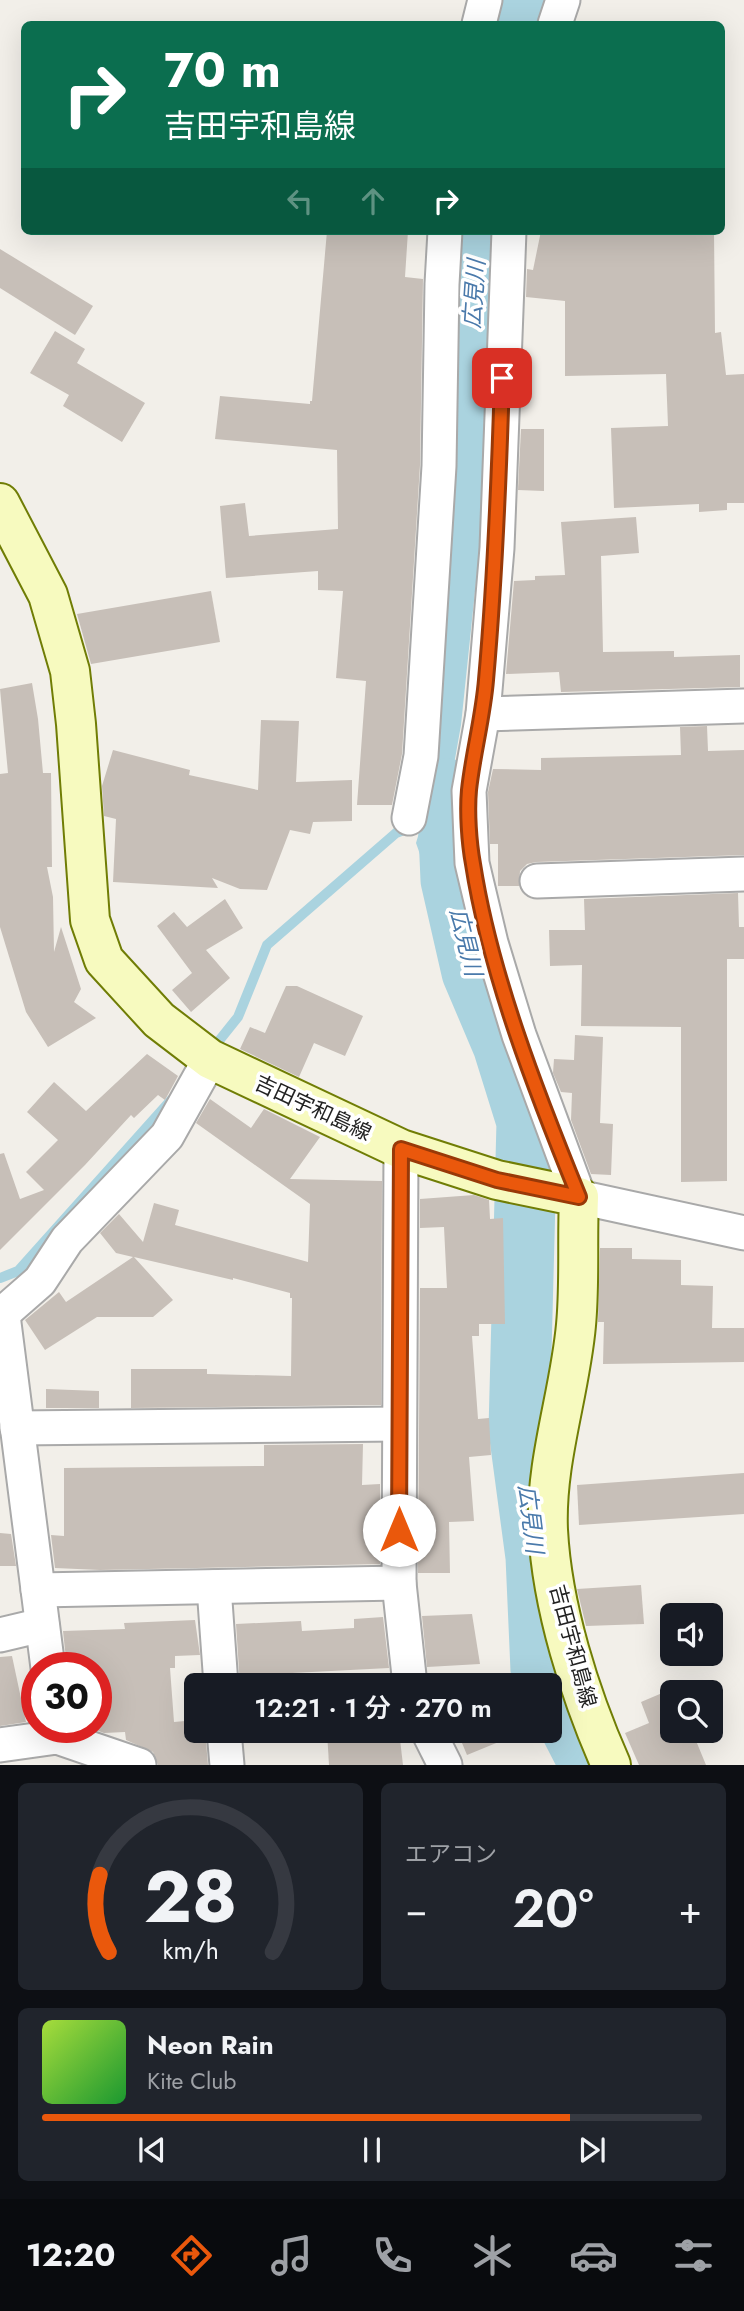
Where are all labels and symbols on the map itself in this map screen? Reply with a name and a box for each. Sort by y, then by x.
water label: 広見川 [455,255,494,330]
pin [472,348,532,408]
water label: 広見川 [441,904,492,982]
street label: 吉田宇和島線 [250,1068,376,1148]
water label: 広見川 [510,1483,552,1558]
position arrow [362,1493,436,1567]
street label: 吉田宇和島線 [542,1581,604,1711]
speed limit sign: 30 [21,1652,112,1743]

